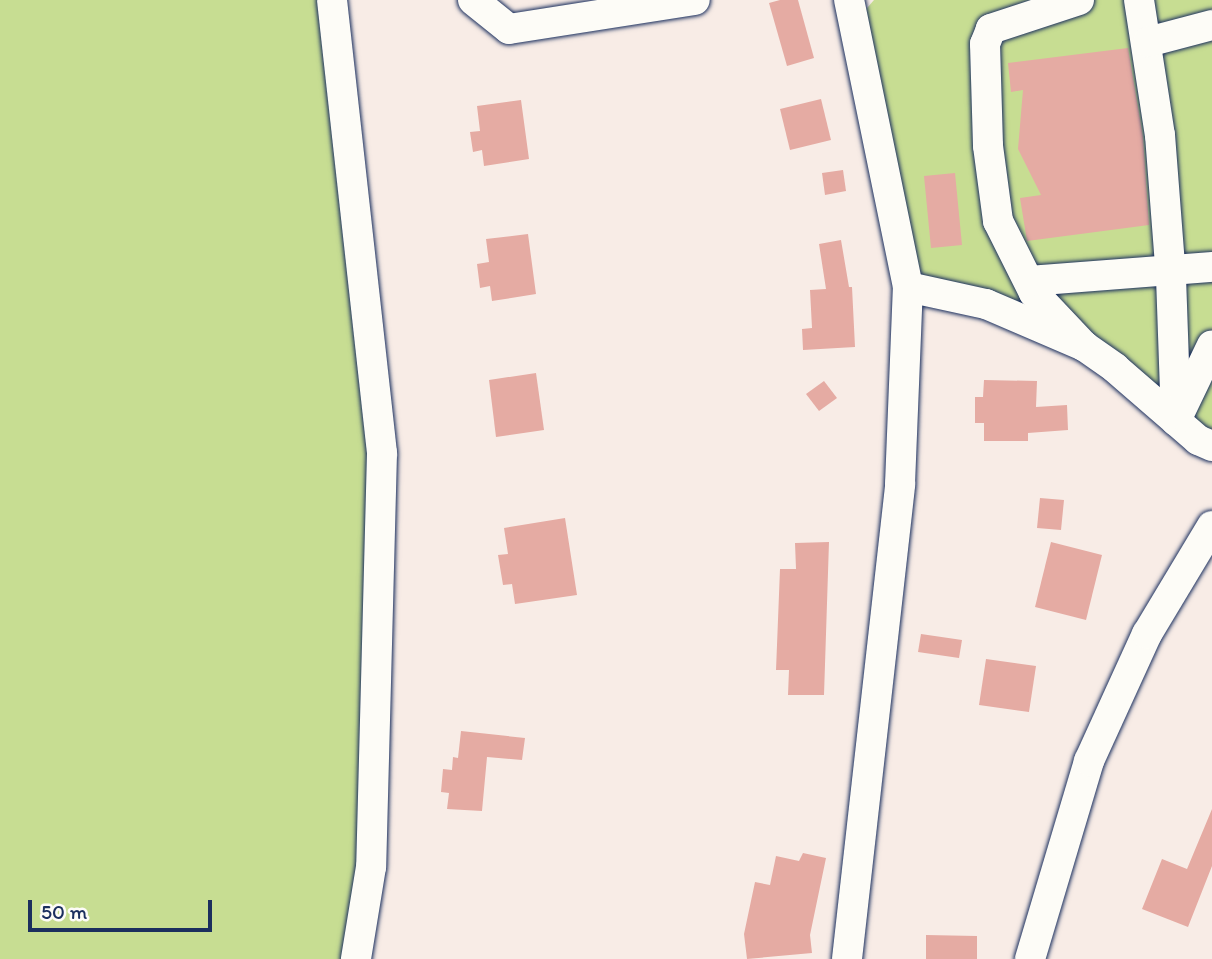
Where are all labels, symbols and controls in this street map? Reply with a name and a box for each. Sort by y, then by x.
scale bar [32,886,215,930]
text: 50 m [41,899,87,924]

